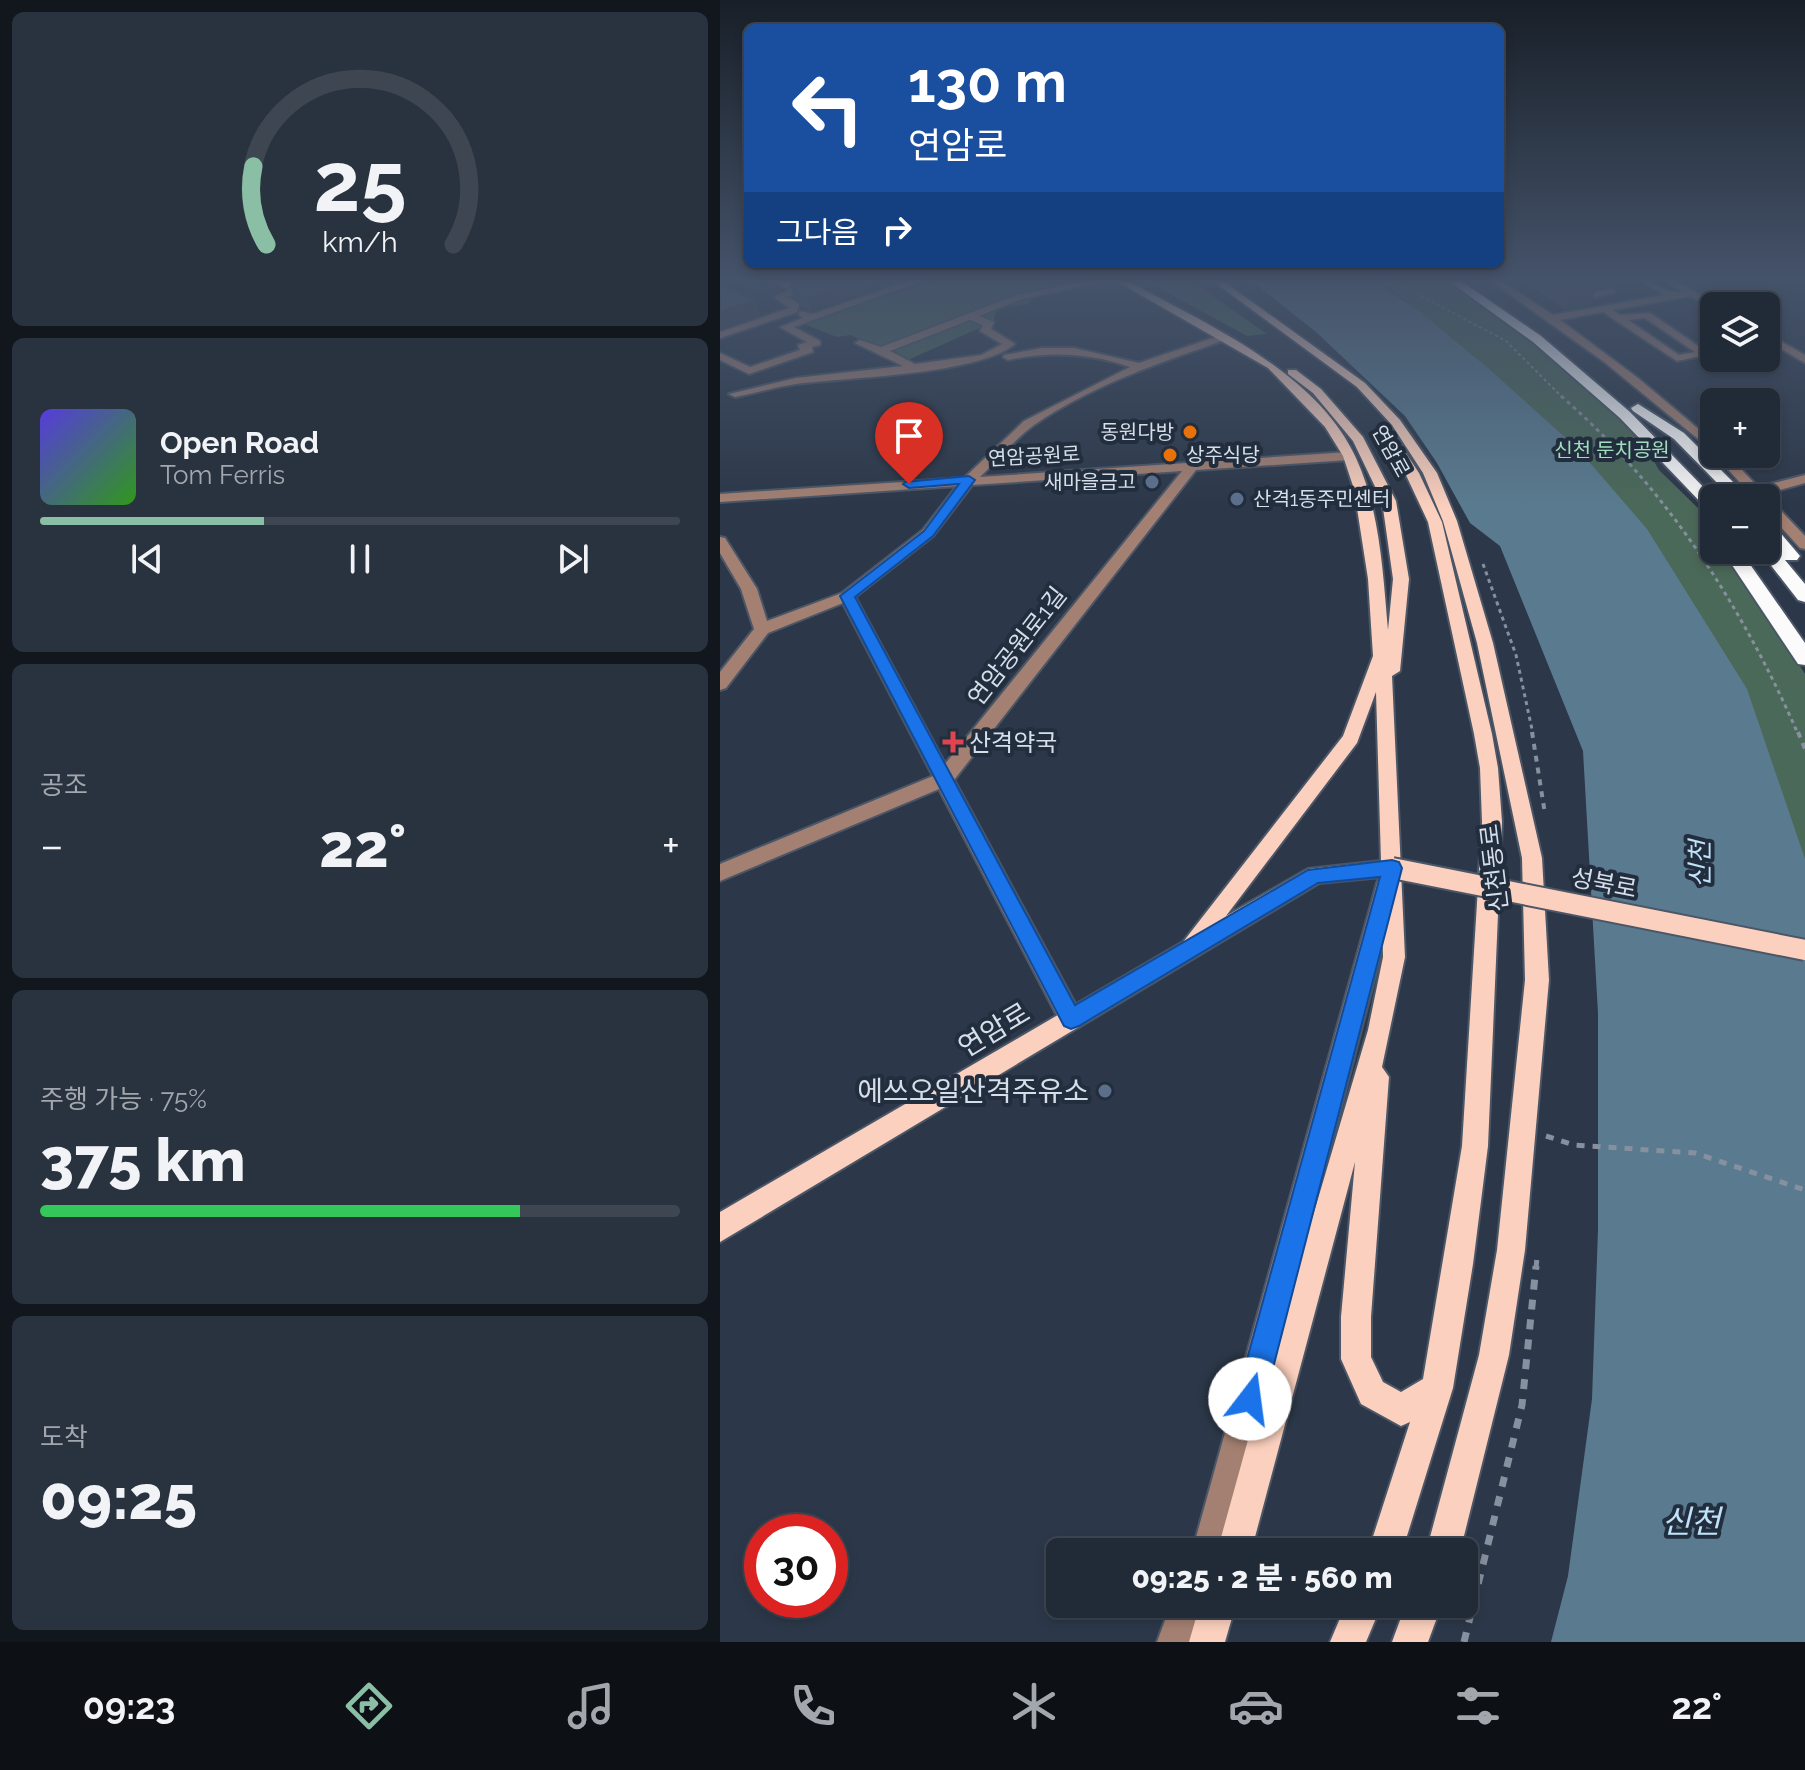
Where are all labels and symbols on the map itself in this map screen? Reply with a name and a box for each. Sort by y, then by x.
pin [875,402,943,484]
place label: 동원다방 [1100,420,1174,444]
street label: 연암로 [1367,421,1415,481]
marker: 동원다방 [1181,423,1199,441]
park label: 신천 둔치공원 [1554,438,1670,462]
street label: 연암공원로 [987,442,1081,470]
place label: 상주식당 [1186,443,1260,467]
marker: 상주식당 [1161,446,1179,464]
place label: 새마을금고 [1044,470,1136,494]
marker: 새마을금고 [1143,473,1161,491]
place label: 산격1동주민센터 [1253,487,1390,511]
marker: 산격1동주민센터 [1228,490,1246,508]
street label: 연암공원로1길 [962,581,1072,711]
place label: 산격약국 [969,728,1057,757]
marker: 산격약국 [944,733,962,751]
street label: 신천동로 [1474,822,1514,914]
water label: 신천 [1685,837,1715,888]
street label: 성북로 [1569,862,1639,904]
street label: 연암로 [952,996,1036,1064]
place label: 에쓰오일산격주유소 [857,1075,1089,1108]
marker: 에쓰오일산격주유소 [1096,1082,1114,1100]
position arrow [1208,1357,1292,1441]
water label: 신천 [1662,1503,1724,1540]
speed limit sign: 30 [744,1514,848,1618]

